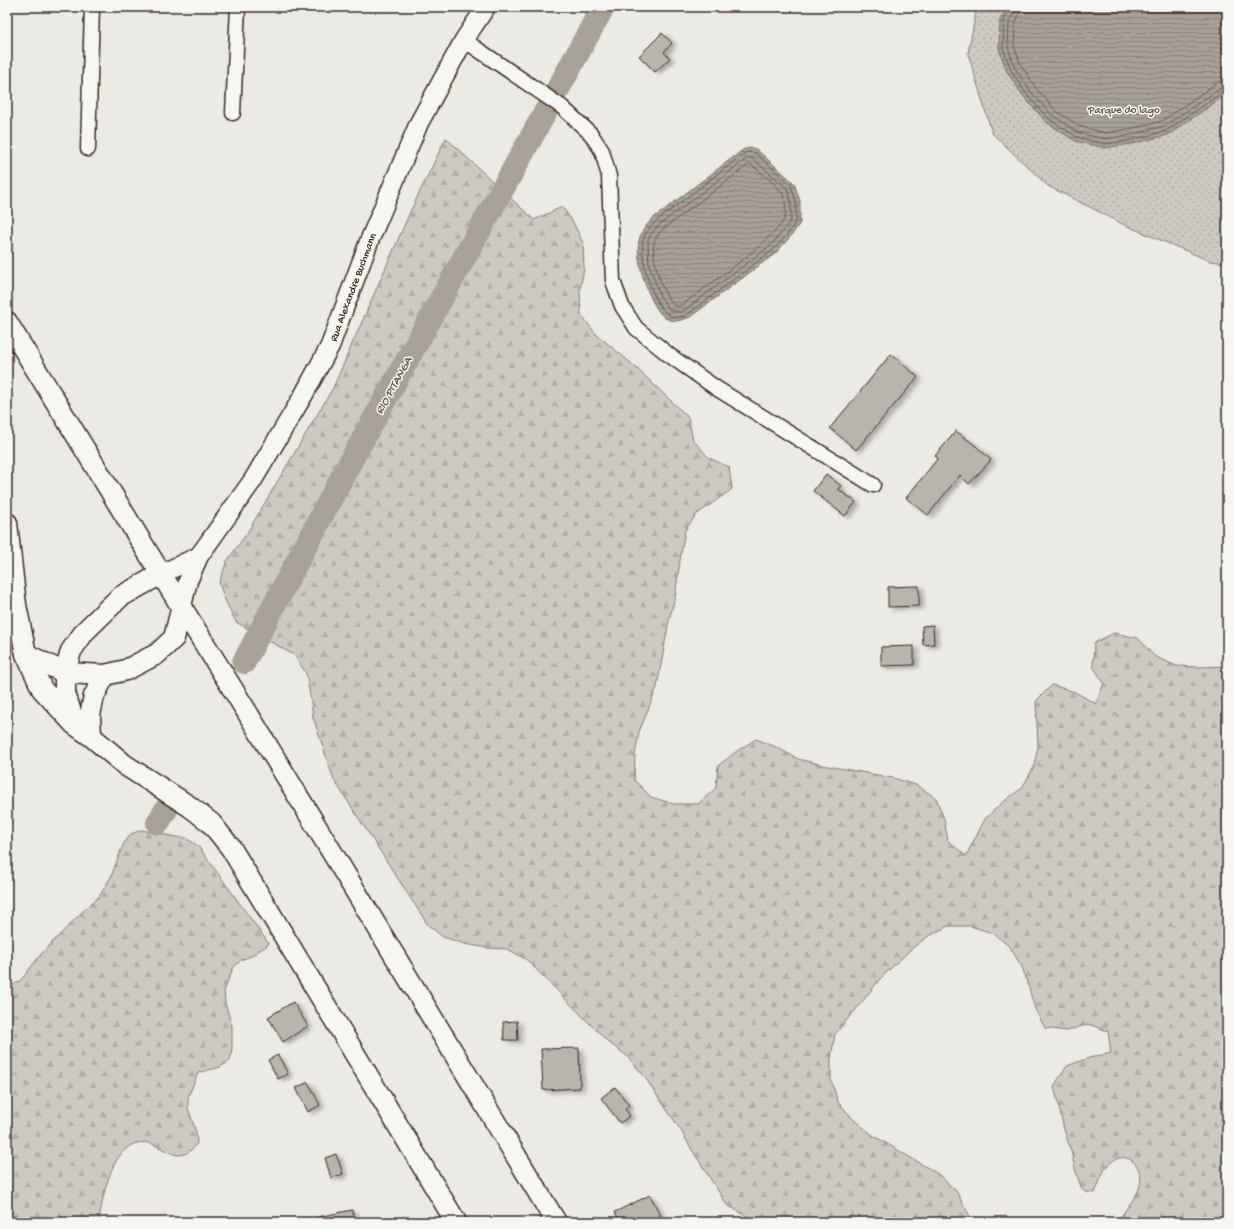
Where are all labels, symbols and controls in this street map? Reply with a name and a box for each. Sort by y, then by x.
park label: Parque do lago [1087,105,1160,117]
street label: Rua Alexandre Buchmann [328,231,380,343]
water label: RIO PITANGA [373,354,417,417]

